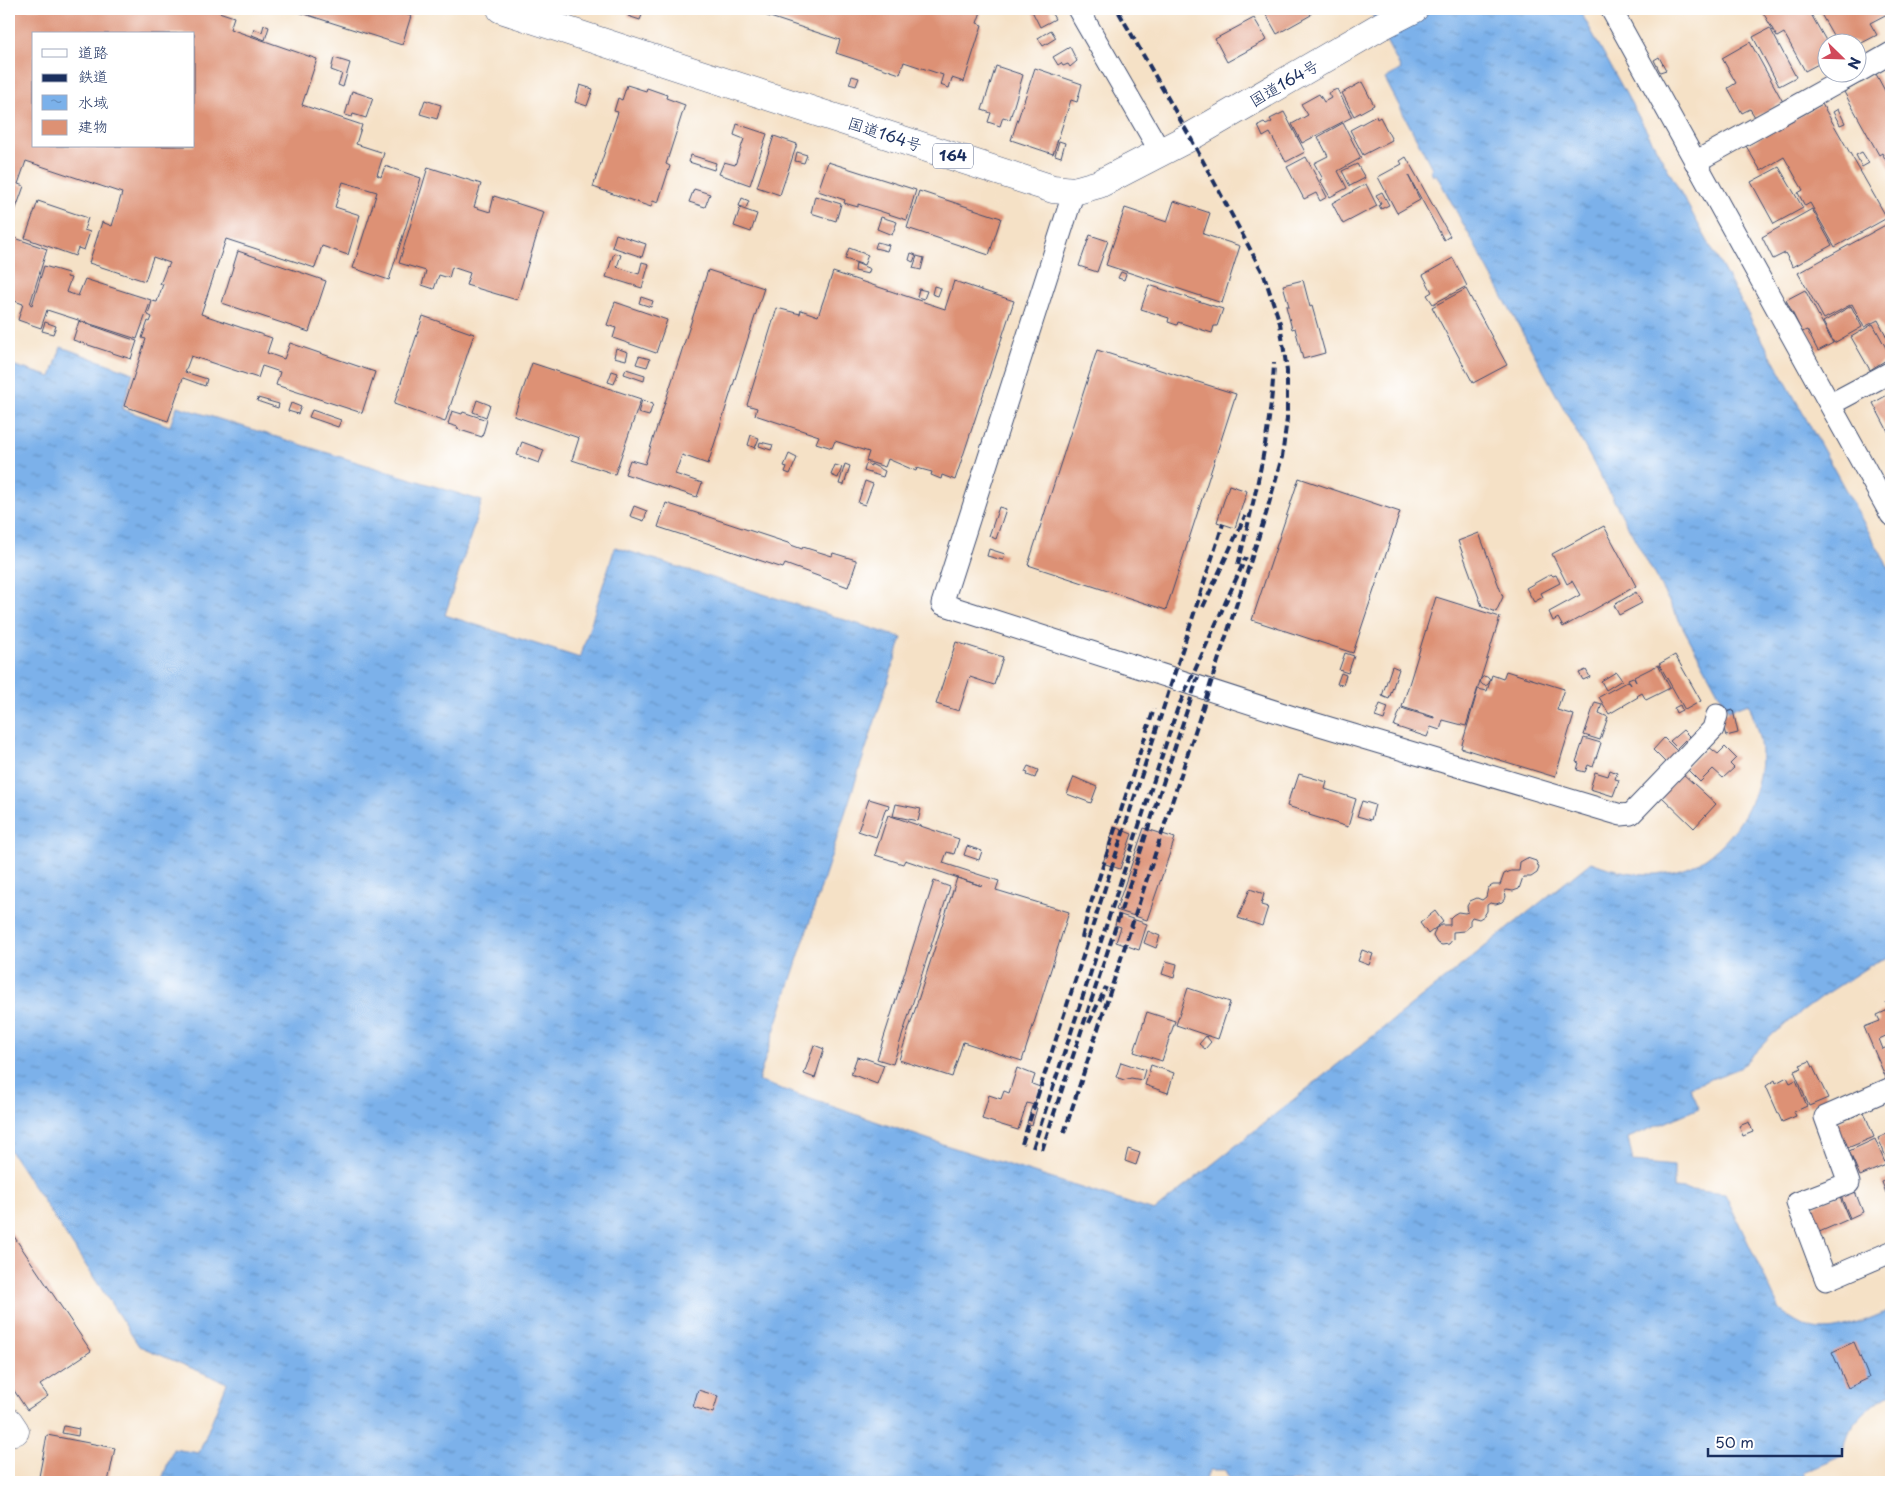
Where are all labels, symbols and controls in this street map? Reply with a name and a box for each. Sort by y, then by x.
legend [32,32,195,148]
north arrow [1818,32,1868,82]
text: 道路 [78,40,108,63]
street label: 国道164号 [1244,52,1323,112]
text: N [1843,54,1866,72]
text: 鉄道 [78,64,108,87]
text: 水域 [78,90,108,113]
street label: 国道164号 [845,110,926,156]
text: 建物 [78,114,108,137]
road number: 164 [933,144,973,168]
scale bar [1708,1426,1841,1458]
text: 50 m [1715,1430,1754,1453]

